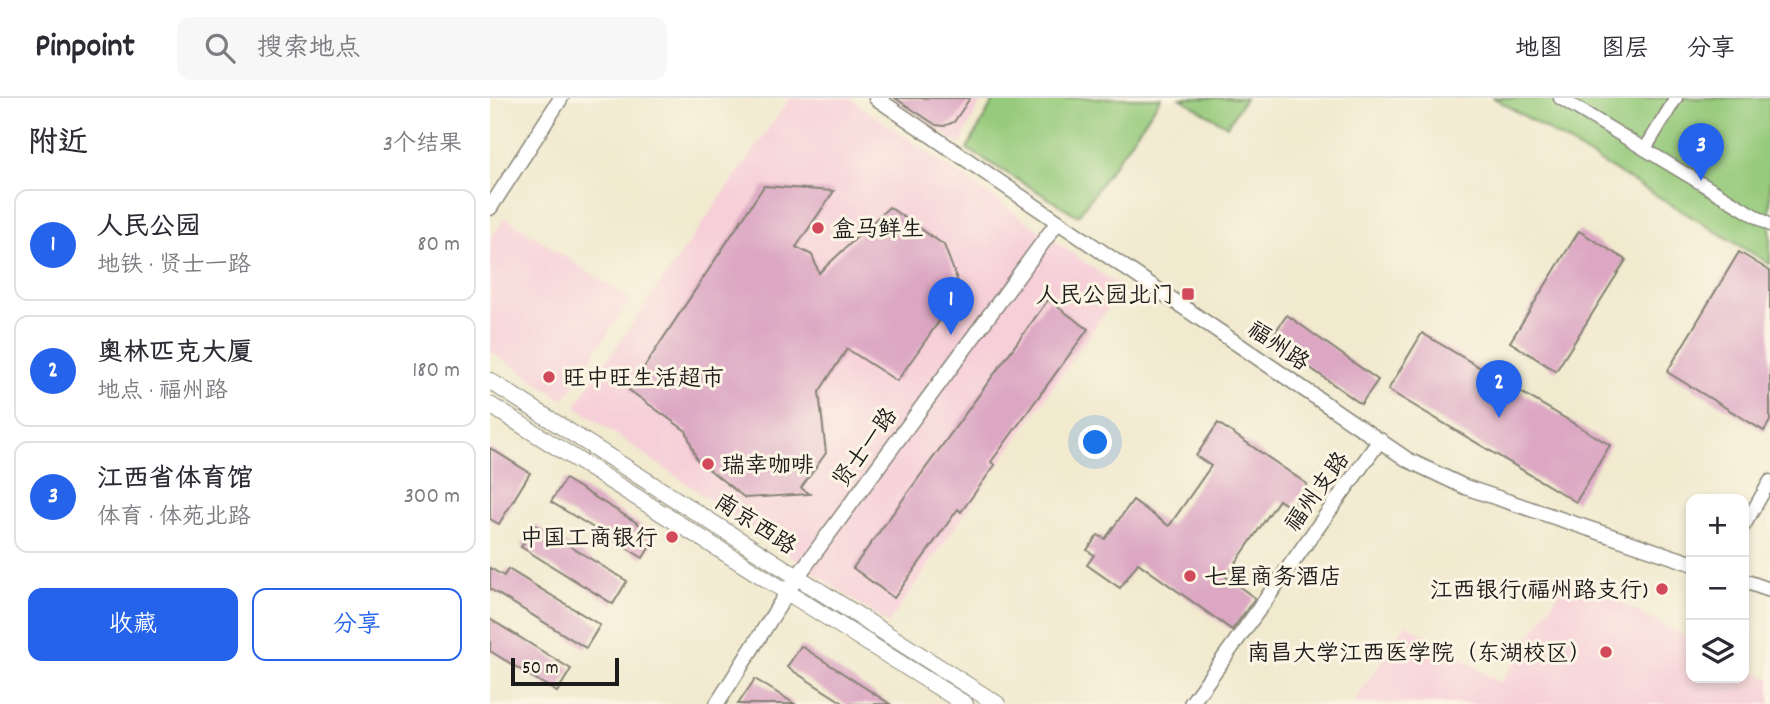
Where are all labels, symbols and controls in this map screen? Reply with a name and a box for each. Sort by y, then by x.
search box [177,17,667,80]
text: Pinpoint [35,25,135,72]
icon: search [201,29,239,67]
text: 搜索地点 [257,31,361,68]
text: 地图 [1515,33,1563,67]
text: 图层 [1601,33,1649,67]
text: 分享 [1687,33,1735,67]
pin: 3 [1678,123,1724,181]
text: 附近 [28,124,88,167]
text: 3个结果 [383,129,462,162]
text: 人民公园 [97,210,201,247]
place label: 盒马鲜生 [832,215,924,248]
marker: 盒马鲜生 [810,220,826,236]
text: 1 [50,229,56,262]
text: 80 m [417,229,460,262]
text: 地铁 · 贤士一路 [97,250,251,283]
pin: 1 [928,277,974,335]
place label: 人民公园北门 [1036,281,1174,314]
marker: 人民公园北门 [1180,286,1196,302]
street label: 福州路 [1239,315,1315,381]
text: 奥林匹克大厦 [97,336,253,373]
text: 2 [48,355,58,388]
text: 180 m [412,355,460,388]
pin: 2 [1476,360,1522,418]
place label: 旺中旺生活超市 [563,364,724,397]
marker: 旺中旺生活超市 [541,369,557,385]
text: 地点 · 福州路 [97,376,228,409]
street label: 贤士一路 [826,402,907,496]
your location [1078,425,1112,459]
street label: 福州支路 [1278,446,1359,540]
place label: 瑞幸咖啡 [722,451,814,484]
marker: 瑞幸咖啡 [700,456,716,472]
text: 江西省体育馆 [97,462,253,499]
text: 3 [48,481,58,514]
text: 300 m [404,481,460,514]
street label: 南京西路 [707,487,802,565]
map controls [1686,494,1749,683]
button: + [1686,494,1749,557]
text: 体育 · 体苑北路 [97,502,251,535]
place label: 中国工商银行 [520,524,658,557]
marker: 中国工商银行 [664,529,680,545]
button: − [1686,557,1749,620]
place label: 七星商务酒店 [1204,563,1342,596]
marker: 七星商务酒店 [1182,568,1198,584]
place label: 江西银行(福州路支行) [1430,576,1648,609]
marker: 江西银行(福州路支行) [1654,581,1670,597]
button: 收藏 [28,588,238,661]
button: 分享 [252,588,462,661]
button: layers [1686,620,1749,683]
place label: 南昌大学江西医学院（东湖校区） [1247,639,1592,672]
marker: 南昌大学江西医学院（东湖校区） [1598,644,1614,660]
scale bar [511,655,620,687]
text: 50 m [522,656,559,683]

